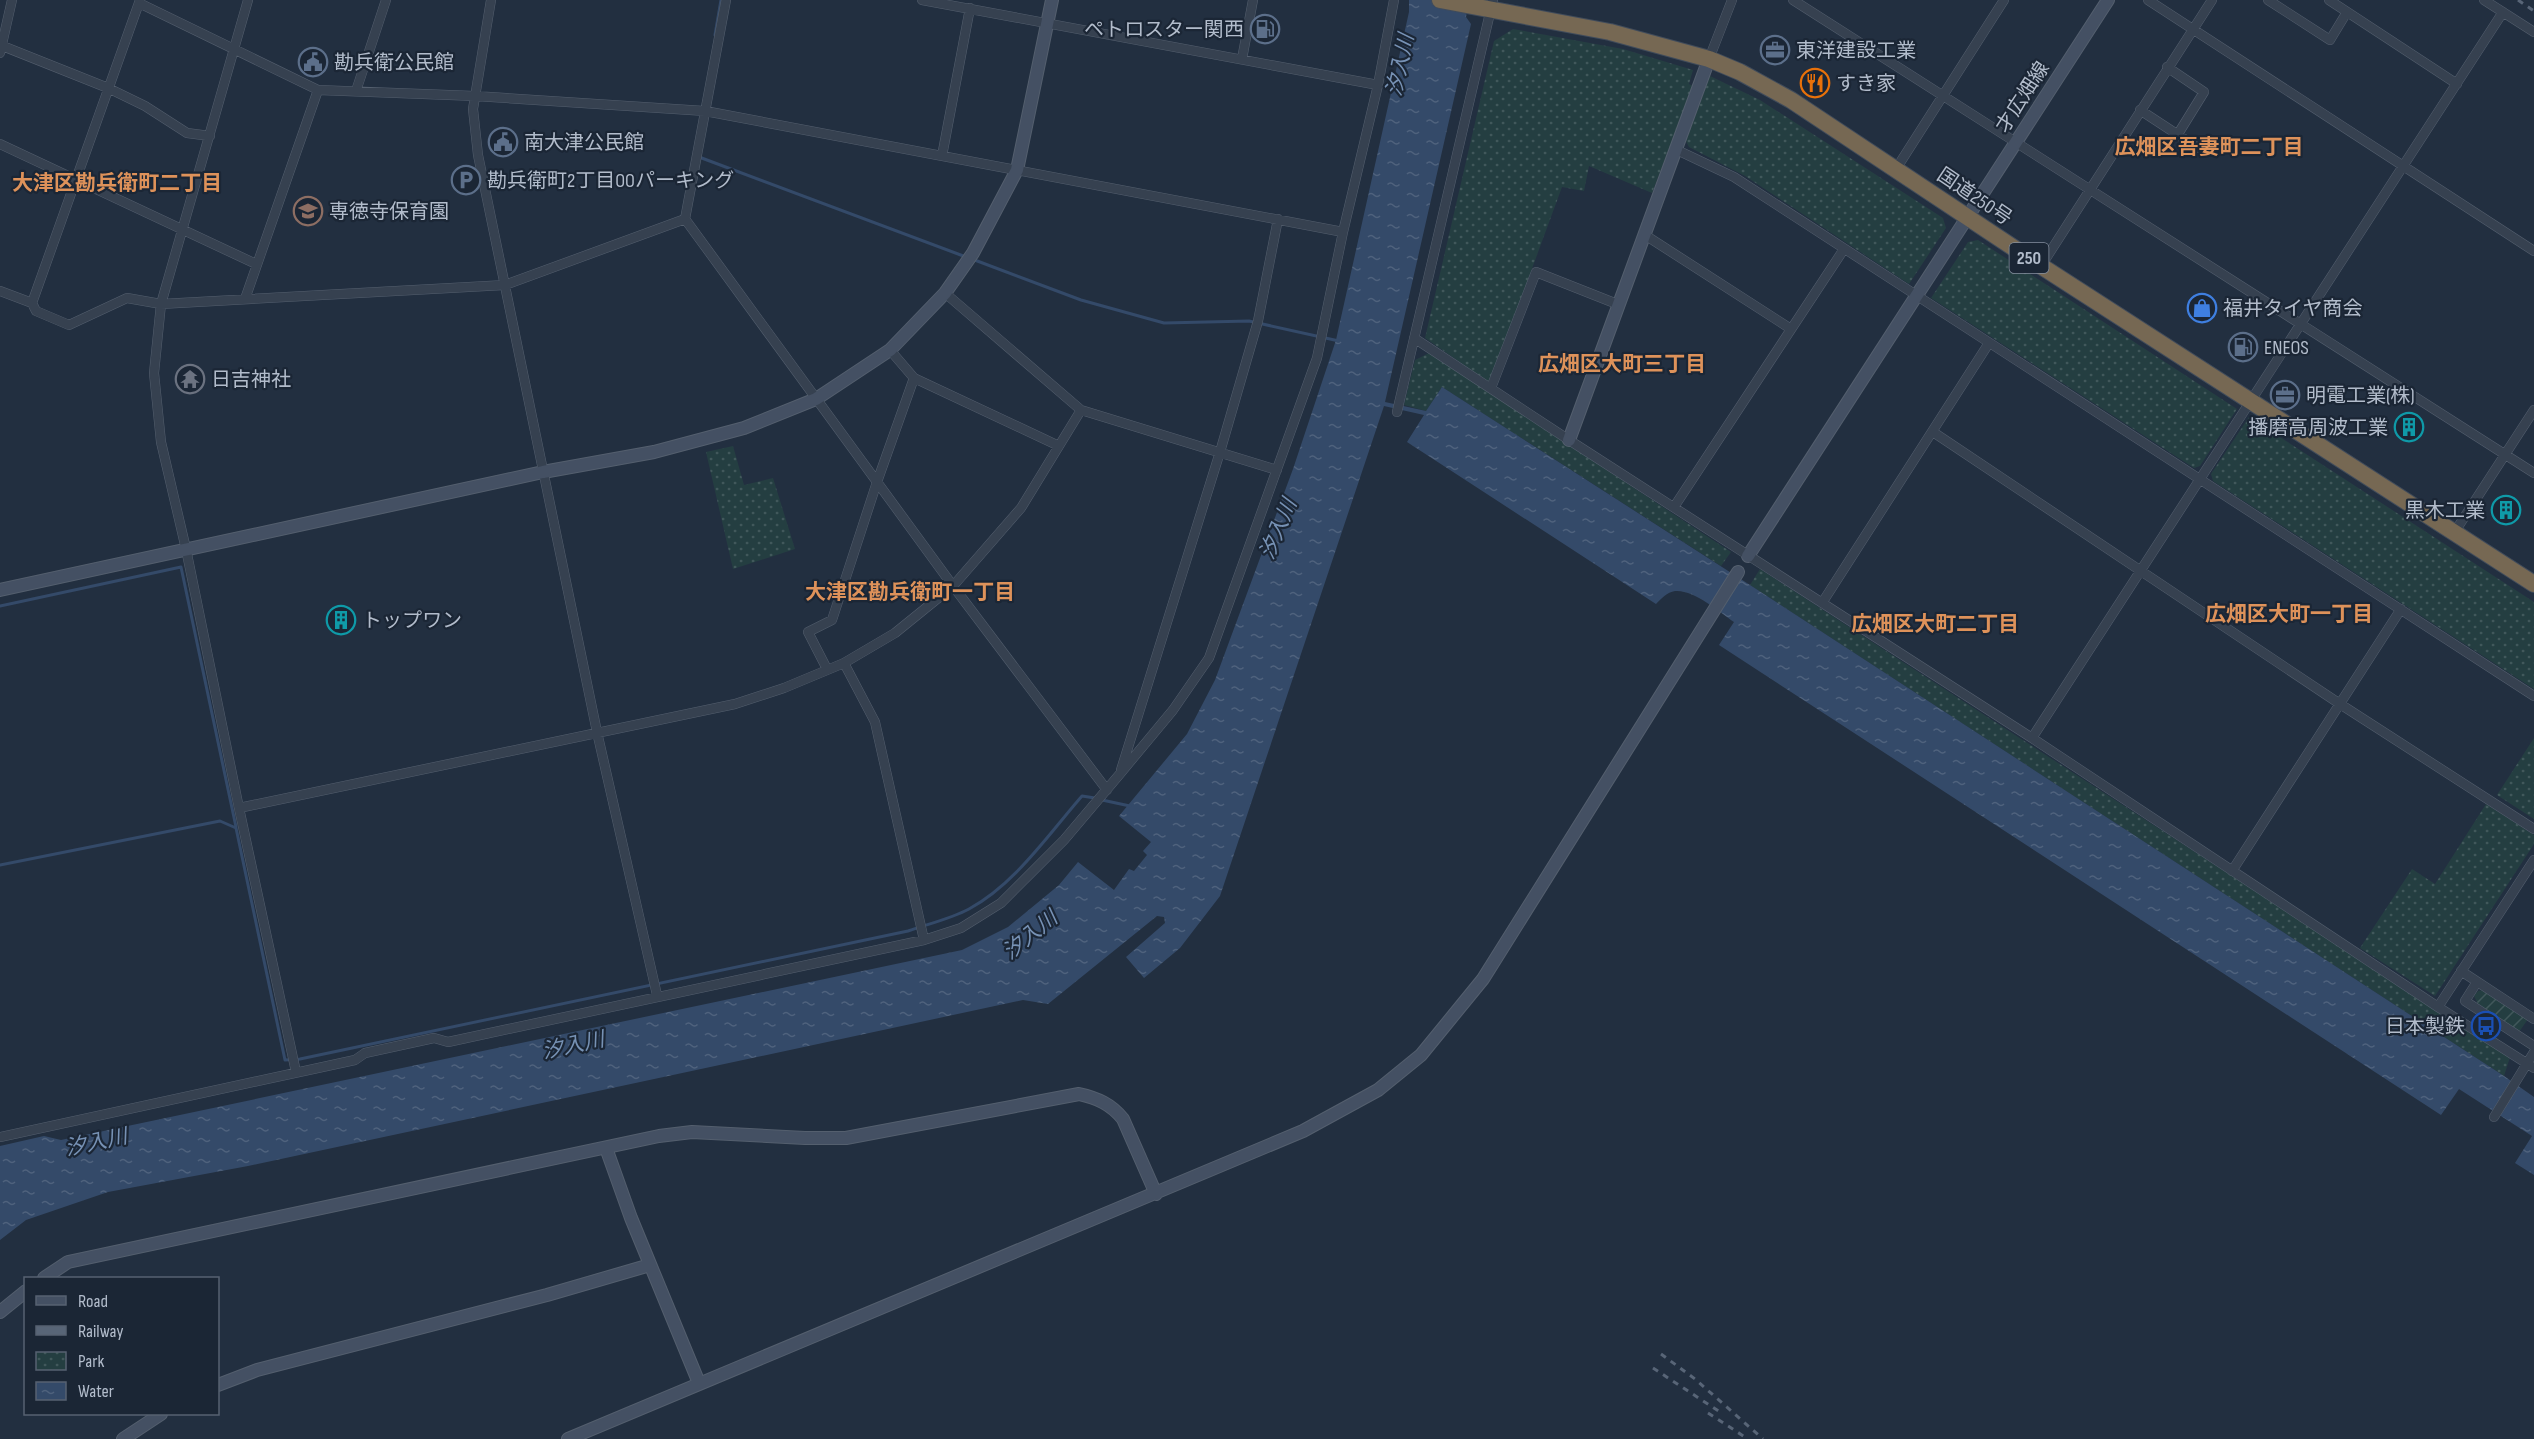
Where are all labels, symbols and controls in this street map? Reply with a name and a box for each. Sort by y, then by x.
fuel station icon: ペトロスター関西 [1249,13,1281,45]
place label: ペトロスター関西 [1084,18,1244,42]
water label: 汐入川 [1382,30,1420,99]
office icon: 東洋建設工業 [1759,34,1791,66]
place label: 東洋建設工業 [1796,39,1916,63]
public building icon: 勘兵衛公民館 [297,46,329,78]
place label: 勘兵衛公民館 [334,51,454,75]
street label: 才広畑線 [1991,57,2055,138]
restaurant icon: すき家 [1799,67,1831,99]
place label: すき家 [1836,72,1896,96]
public building icon: 南大津公民館 [487,126,519,158]
place label: 南大津公民館 [524,131,644,155]
district label: 広畑区吾妻町二丁目 [2115,135,2304,160]
street label: 国道250号 [1932,163,2016,231]
parking icon: 勘兵衛町2丁目OOパーキング [450,164,482,196]
place label: 勘兵衛町2丁目OOパーキング [487,169,734,193]
district label: 大津区勘兵衛町二丁目 [12,171,222,196]
school or university icon: 専徳寺保育園 [292,195,324,227]
place label: 専徳寺保育園 [329,200,449,224]
road number: 250 [2010,243,2048,273]
shop icon: 福井タイヤ商会 [2186,292,2218,324]
place label: 福井タイヤ商会 [2223,297,2362,321]
fuel station icon: ENEOS [2227,331,2259,363]
place label: ENEOS [2264,336,2309,360]
district label: 広畑区大町三丁目 [1538,352,1706,377]
temple icon: 日吉神社 [174,363,206,395]
place label: 日吉神社 [211,368,291,392]
office icon: 明電工業(株) [2269,379,2301,411]
place label: 明電工業(株) [2306,384,2415,408]
building icon: 播磨高周波工業 [2393,411,2425,443]
place label: 播磨高周波工業 [2248,416,2388,440]
water label: 汐入川 [1255,493,1303,563]
building icon: 黒木工業 [2490,494,2522,526]
place label: 黒木工業 [2405,499,2485,523]
district label: 大津区勘兵衛町一丁目 [805,580,1015,605]
district label: 広畑区大町一丁目 [2205,602,2373,627]
building icon: トップワン [325,604,357,636]
place label: トップワン [362,609,462,633]
district label: 広畑区大町二丁目 [1851,612,2019,637]
water label: 汐入川 [998,905,1064,965]
bus stop icon: 日本製鉄 [2470,1010,2502,1042]
place label: 日本製鉄 [2385,1015,2465,1039]
water label: 汐入川 [540,1026,608,1064]
water label: 汐入川 [63,1123,131,1161]
legend [24,1277,219,1415]
text: Road [78,1291,108,1312]
text: Railway [78,1321,123,1342]
text: Park [78,1351,104,1372]
text: Water [78,1381,114,1402]

